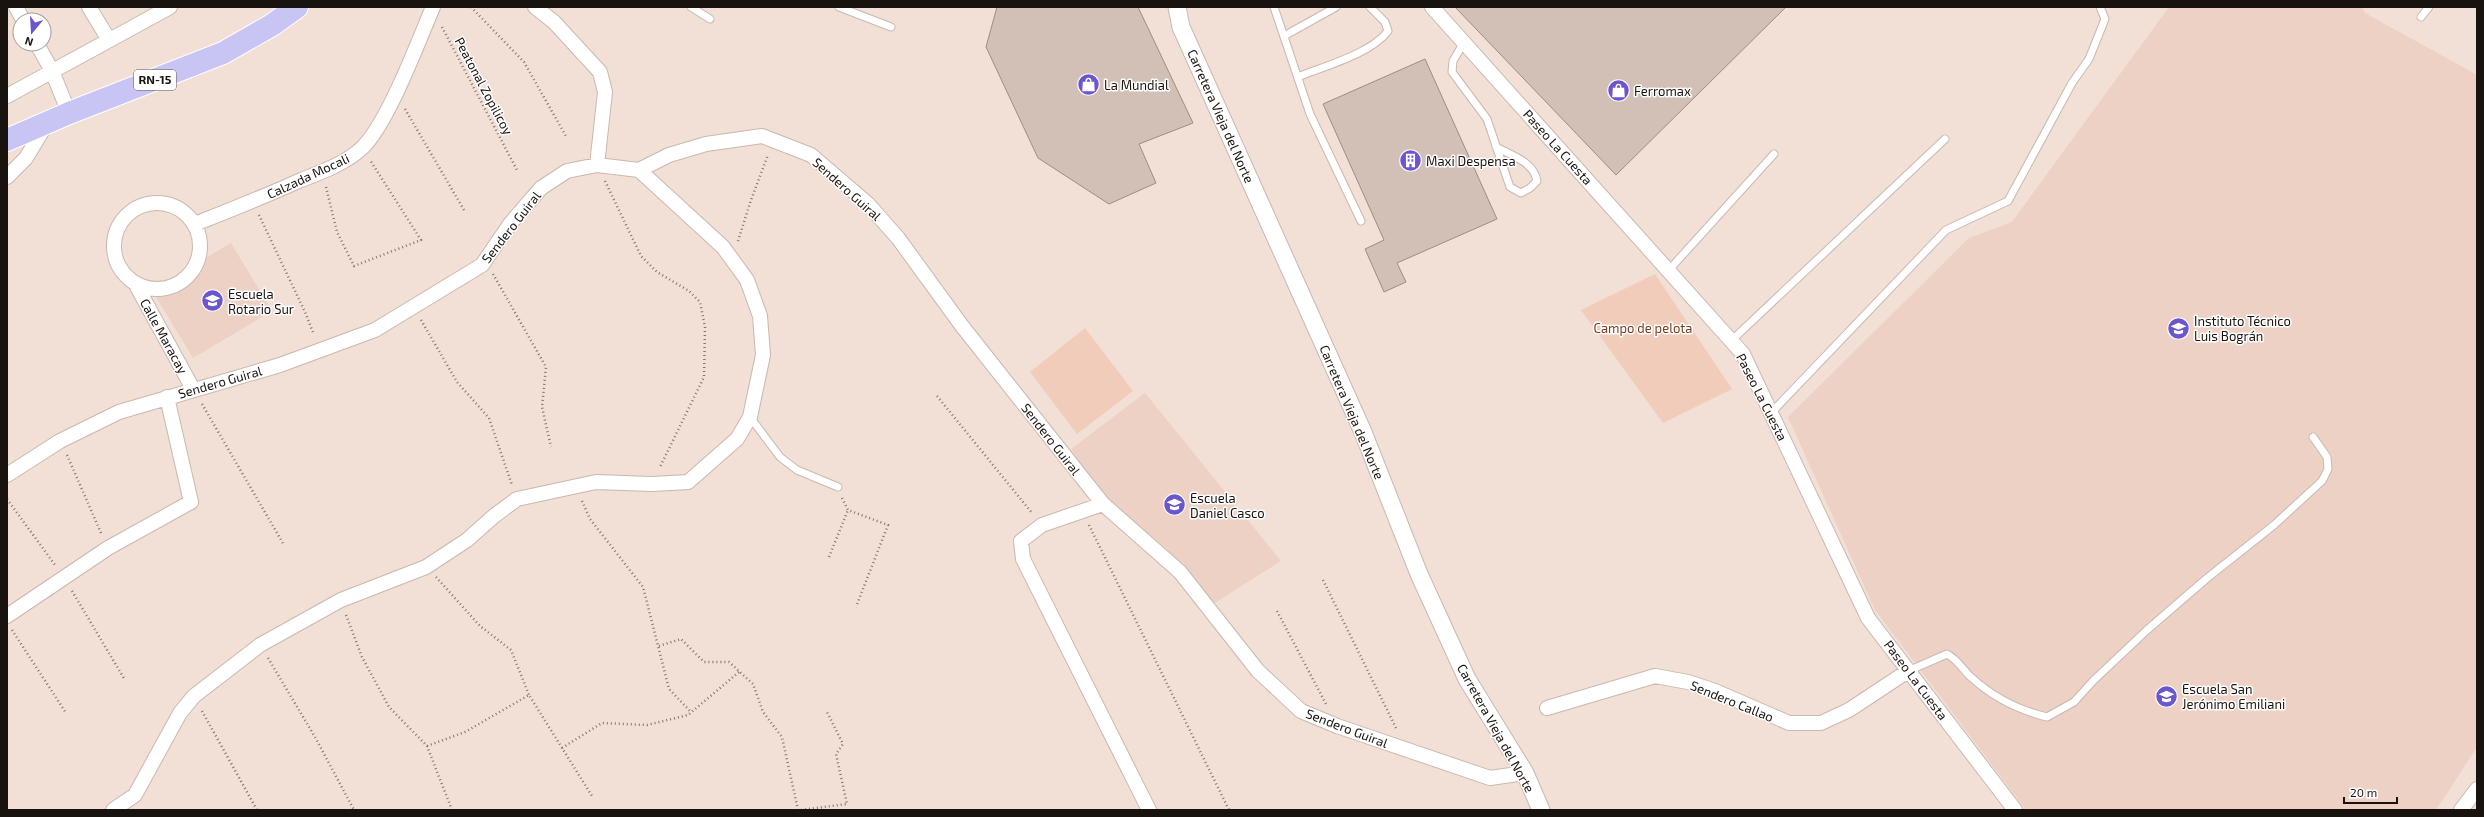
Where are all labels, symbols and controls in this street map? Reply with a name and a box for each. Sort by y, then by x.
north arrow [12,12,52,52]
street label: Peatonal Zopilicoy [452,34,517,138]
text: N [23,35,35,49]
street label: Carretera Vieja del Norte [1184,47,1258,185]
road number: RN-15 [134,70,176,90]
shop icon: La Mundial [1076,72,1102,98]
place label: La Mundial [1104,77,1169,93]
shop icon: Ferromax [1605,78,1631,104]
place label: Ferromax [1634,83,1691,99]
street label: Paseo La Cuesta [1520,106,1596,188]
building icon: Maxi Despensa [1397,148,1423,174]
street label: Calzada Mocali [264,150,352,202]
place label: Maxi Despensa [1426,153,1516,169]
street label: Sendero Guiral [809,154,885,224]
street label: Sendero Guiral [478,188,544,266]
place label: Escuela Rotario Sur [228,286,294,317]
school or university icon: Escuela Rotario Sur [199,288,225,314]
street label: Calle Maracay [137,296,191,376]
place label: Instituto Técnico Luis Bográn [2194,313,2291,344]
school or university icon: Instituto Técnico Luis Bográn [2165,315,2191,341]
park label: Campo de pelota [1594,320,1692,336]
street label: Carretera Vieja del Norte [1316,342,1388,482]
street label: Paseo La Cuesta [1733,351,1791,443]
street label: Sendero Guiral [176,362,264,402]
street label: Sendero Guiral [1018,400,1084,478]
place label: Escuela Daniel Casco [1190,490,1265,521]
school or university icon: Escuela Daniel Casco [1162,492,1188,518]
street label: Paseo La Cuesta [1881,637,1951,723]
street label: Carretera Vieja del Norte [1454,661,1538,795]
street label: Sendero Callao [1688,677,1776,725]
place label: Escuela San Jerónimo Emiliani [2182,681,2285,712]
school or university icon: Escuela San Jerónimo Emiliani [2154,683,2180,709]
street label: Sendero Guiral [1304,705,1390,751]
scale bar [2344,779,2397,805]
text: 20 m [2350,785,2377,799]

